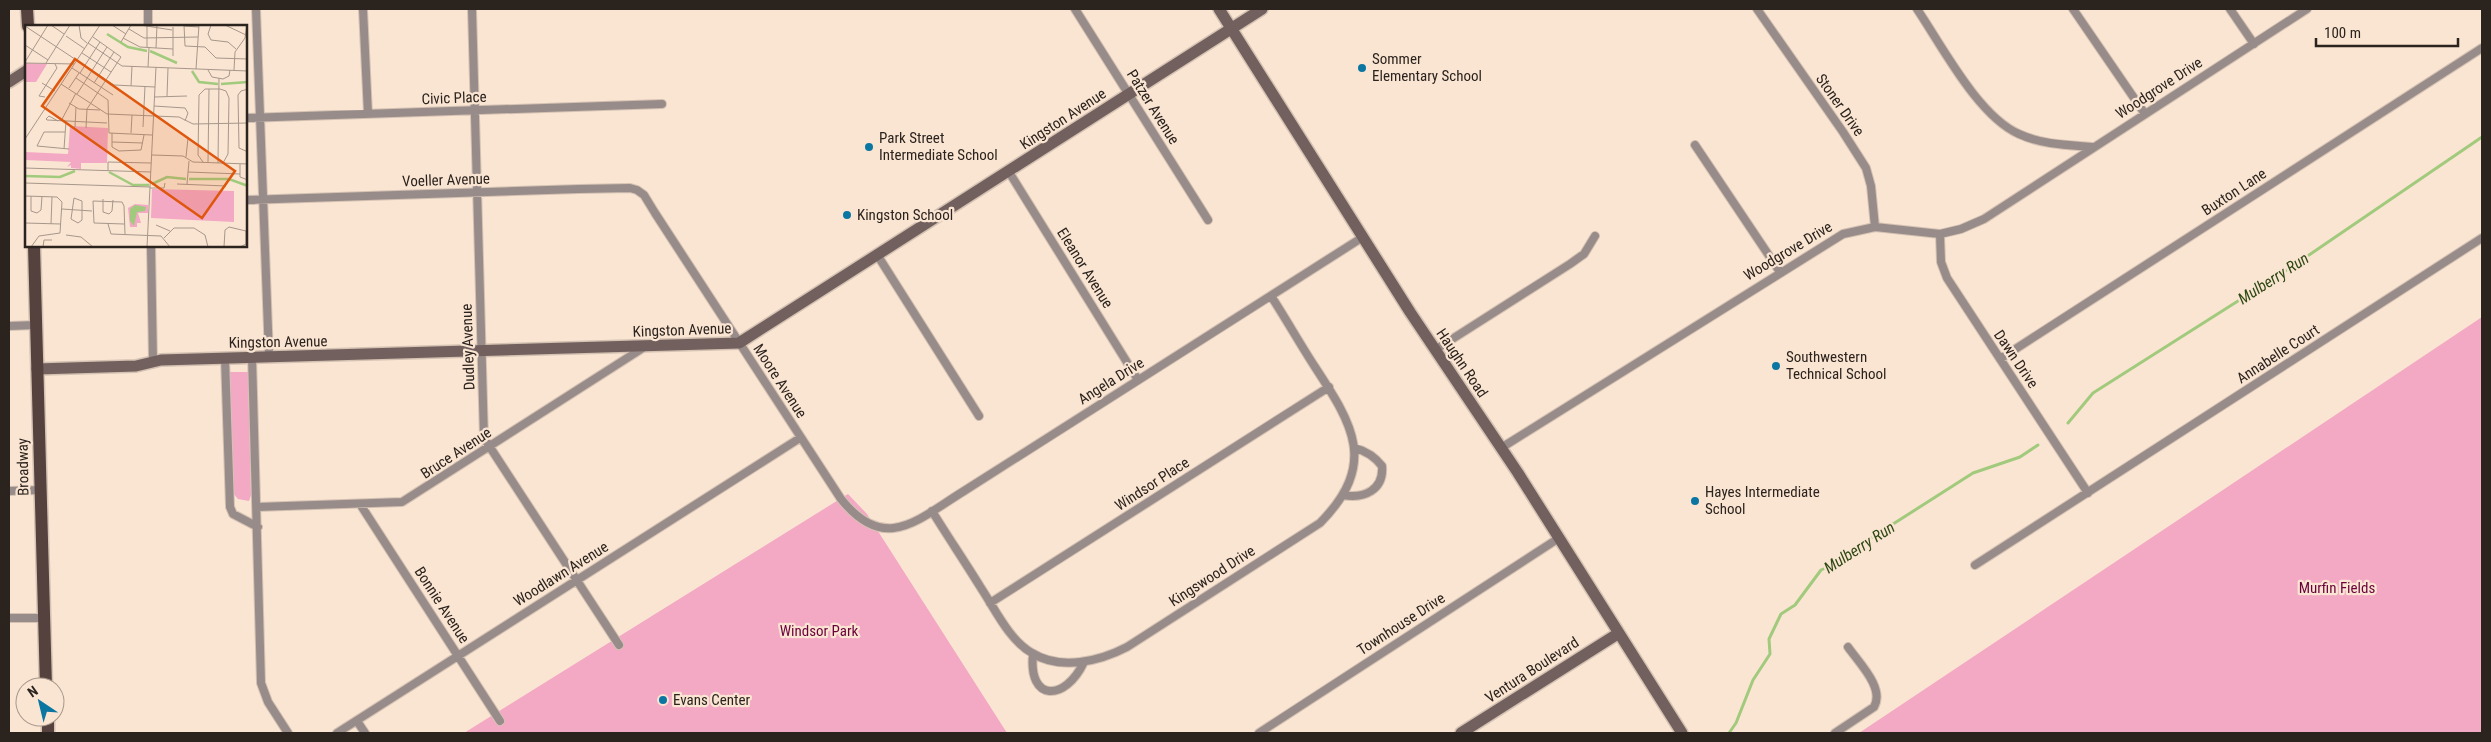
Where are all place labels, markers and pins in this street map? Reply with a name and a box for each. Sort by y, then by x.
place label: Sommer Elementary School [1372,50,1482,85]
marker: Sommer Elementary School [1356,62,1368,74]
place label: Park Street Intermediate School [879,129,998,164]
marker: Park Street Intermediate School [863,141,875,153]
place label: Kingston School [857,206,953,224]
marker: Kingston School [841,209,853,221]
place label: Southwestern Technical School [1786,348,1886,383]
marker: Southwestern Technical School [1770,360,1782,372]
place label: Hayes Intermediate School [1705,483,1820,518]
marker: Hayes Intermediate School [1689,495,1701,507]
place label: Evans Center [673,691,751,709]
marker: Evans Center [657,694,669,706]

